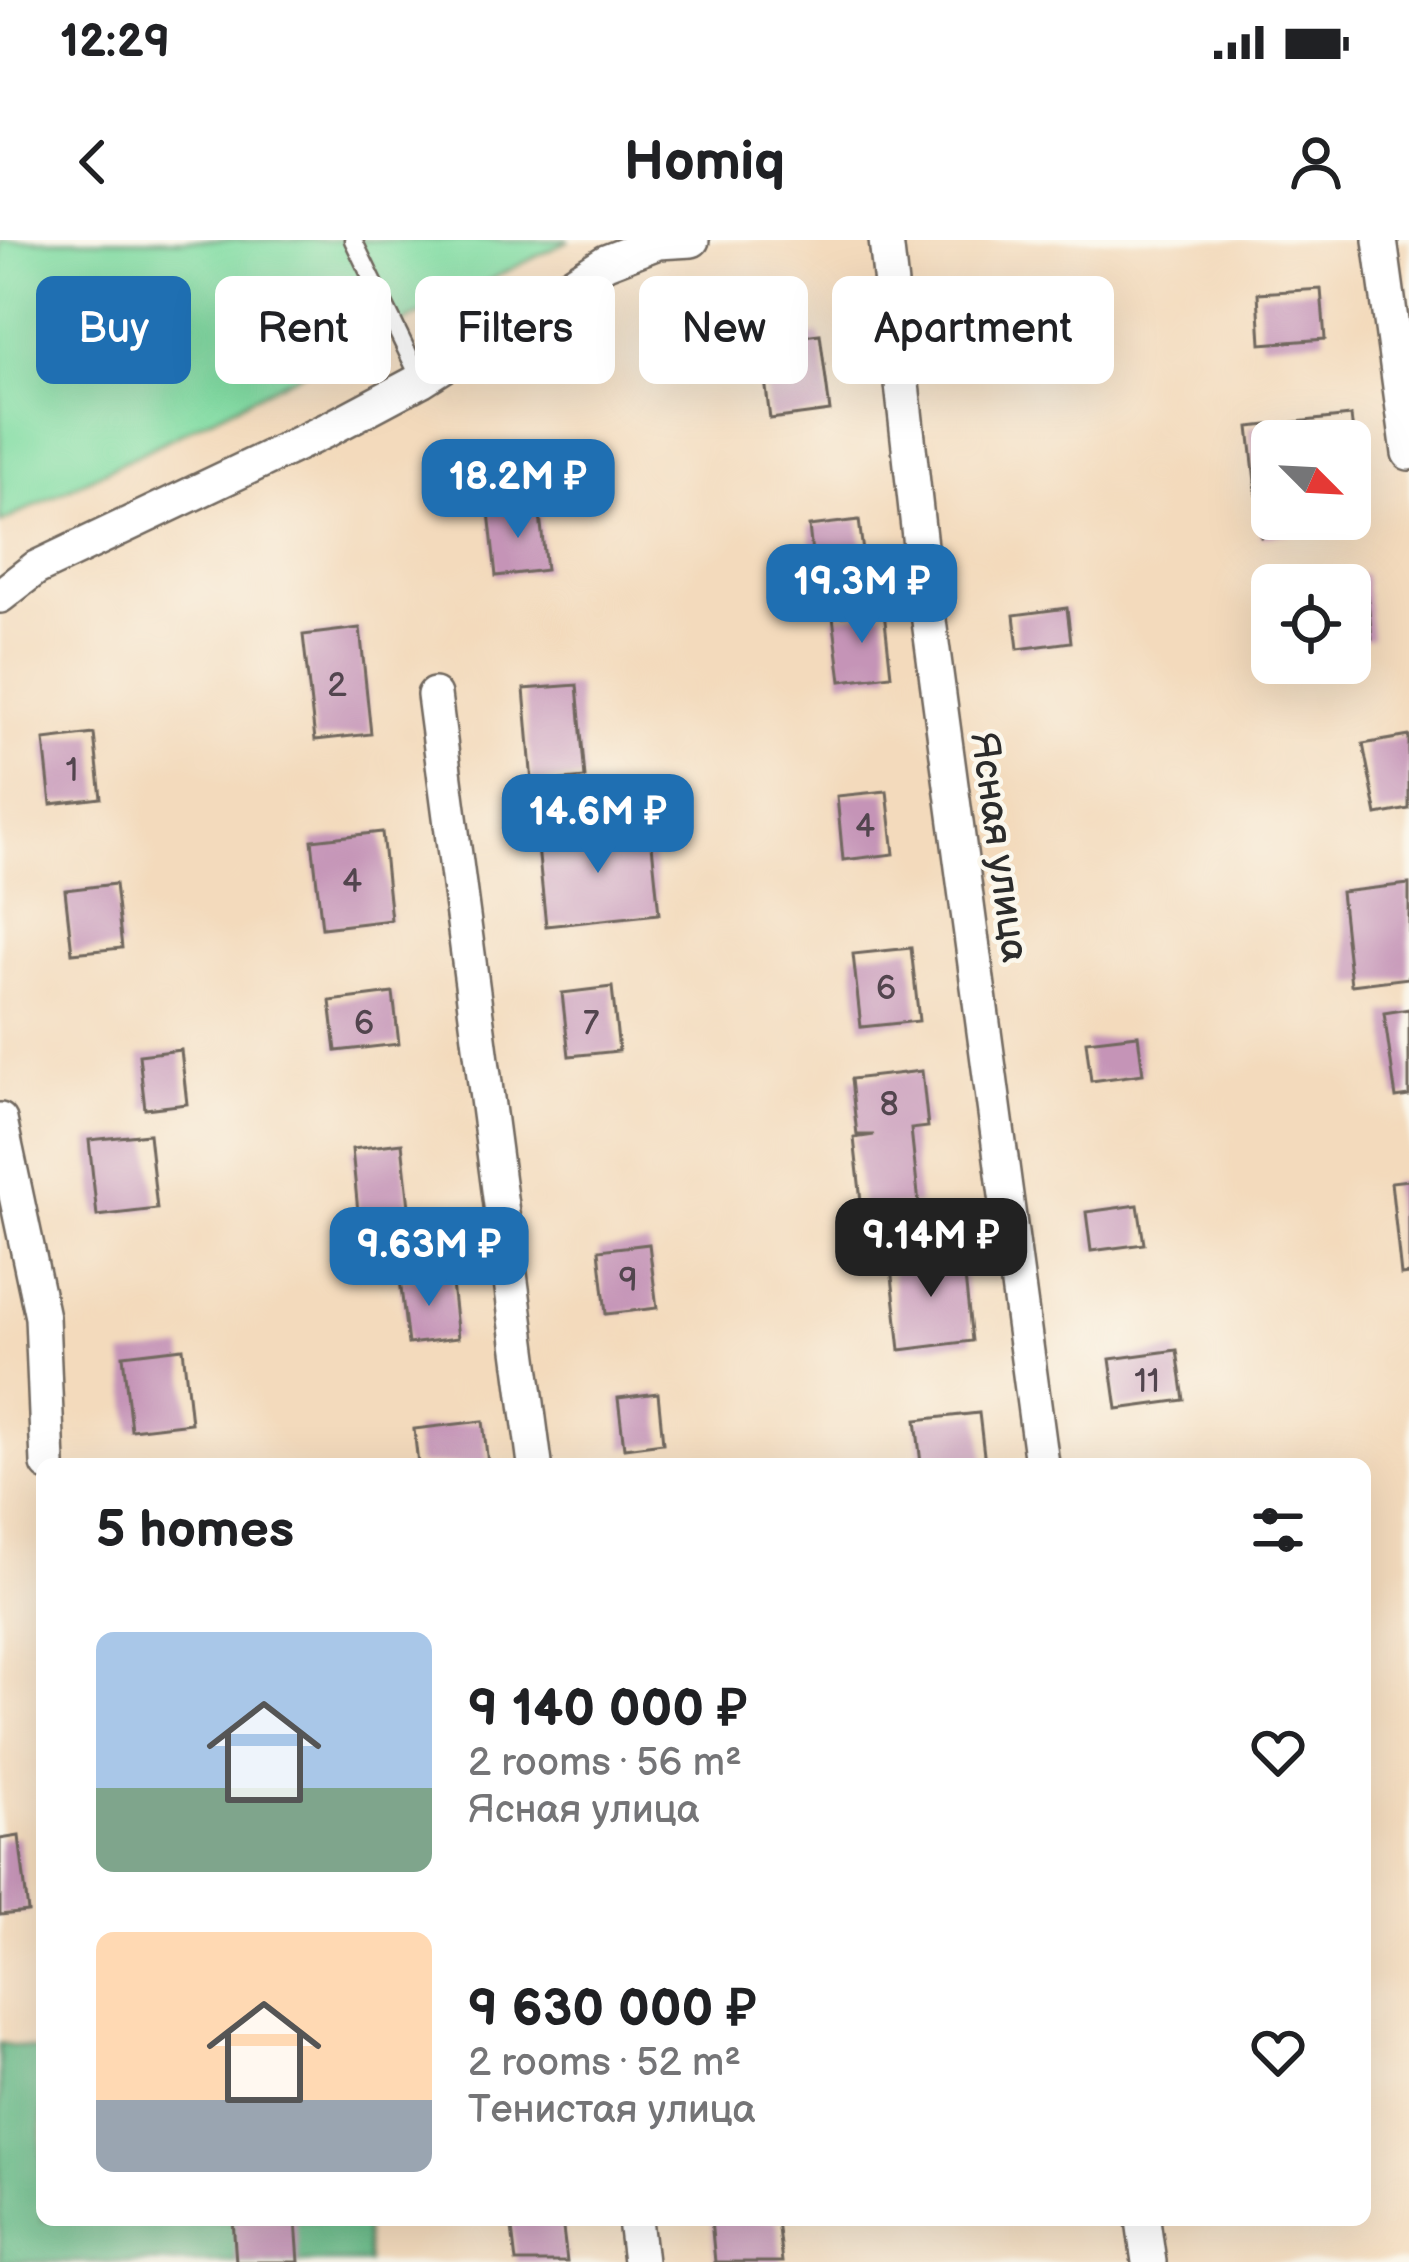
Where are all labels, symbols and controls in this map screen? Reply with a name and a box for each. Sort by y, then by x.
text: 12:29 [60,15,170,70]
icon: back [60,129,126,195]
icon: person [1283,129,1349,195]
text: Homiq [624,130,785,195]
chip: Buy [36,276,191,384]
chip: Rent [215,276,391,384]
chip: Filters [415,276,615,384]
chip: New [639,276,808,384]
chip: Apartment [832,276,1114,384]
north arrow [1251,420,1371,540]
map controls [1251,420,1371,684]
pin: 18.2M ₽ [407,439,629,541]
text: 18.2M ₽ [449,454,587,501]
pin: 19.3M ₽ [751,544,973,646]
text: 19.3M ₽ [793,559,931,606]
button: locate [1251,564,1371,684]
house number: 2 [327,666,347,706]
street label: Ясная улица [959,729,1038,965]
house number: 1 [66,751,78,791]
pin: 14.6M ₽ [487,774,709,876]
text: 14.6M ₽ [529,789,667,836]
house number: 4 [855,807,875,847]
house number: 4 [342,862,362,902]
house number: 6 [876,969,896,1009]
house number: 6 [354,1004,374,1044]
house number: 7 [583,1004,599,1044]
house number: 8 [879,1085,899,1125]
pin: 9.14M ₽ [820,1198,1042,1300]
pin: 9.63M ₽ [318,1207,540,1309]
text: 9.14M ₽ [862,1213,1000,1260]
text: 9.63M ₽ [357,1222,501,1269]
house number: 9 [618,1261,638,1301]
house number: 11 [1134,1362,1160,1402]
icon: filters [1245,1497,1311,1563]
text: 5 homes [96,1500,294,1561]
text: 9 140 000 ₽ [468,1679,747,1740]
icon: home [192,1680,336,1824]
icon: heart [1245,1719,1311,1785]
text: 2 rooms · 56 m² [468,1740,742,1787]
text: Ясная улица [468,1787,700,1834]
text: 9 630 000 ₽ [468,1979,757,2040]
icon: home [192,1980,336,2124]
icon: heart [1245,2019,1311,2085]
text: 2 rooms · 52 m² [468,2040,741,2087]
text: Тенистая улица [468,2087,756,2134]

